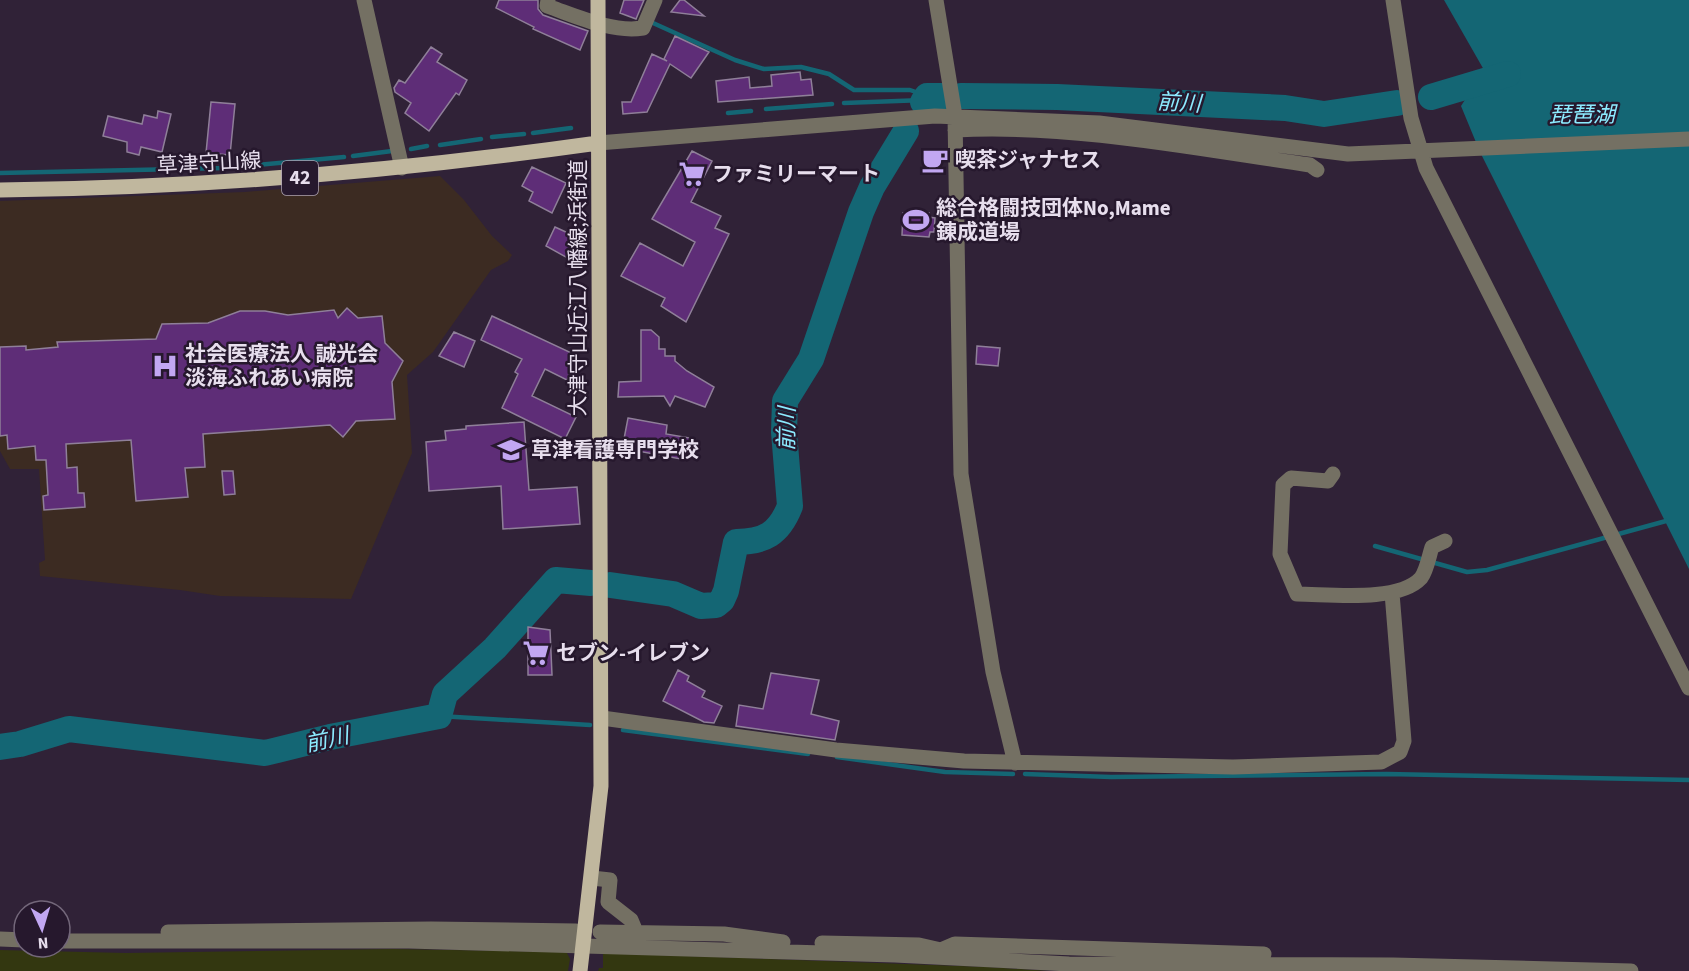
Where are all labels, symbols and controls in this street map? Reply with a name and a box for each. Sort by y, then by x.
water label: 前川 [1156,86,1204,120]
water label: 琵琶湖 [1549,99,1618,131]
street label: 草津守山線 [156,145,262,181]
cafe icon: 喫茶ジャナセス [920,145,950,175]
place label: 喫茶ジャナセス [955,145,1101,175]
street label: 大津守山近江八幡線;浜街道 [563,159,593,417]
supermarket icon: ファミリーマート [677,159,707,189]
place label: ファミリーマート [712,159,880,189]
road number: 42 [282,161,318,195]
place label: 総合格闘技団体No,Mame 錬成道場 [936,193,1171,247]
sports icon: 総合格闘技団体No,Mame 錬成道場 [901,205,931,235]
place label: 社会医療法人 誠光会 淡海ふれあい病院 [185,339,378,393]
hospital icon: 社会医療法人 誠光会 淡海ふれあい病院 [150,351,180,381]
water label: 前川 [771,405,803,451]
school or university icon: 草津看護専門学校 [496,435,526,465]
place label: 草津看護専門学校 [531,435,699,465]
supermarket icon: セブン-イレブン [521,638,551,668]
place label: セブン-イレブン [556,638,710,668]
water label: 前川 [302,719,354,760]
north arrow [12,899,72,959]
text: N [37,932,49,954]

